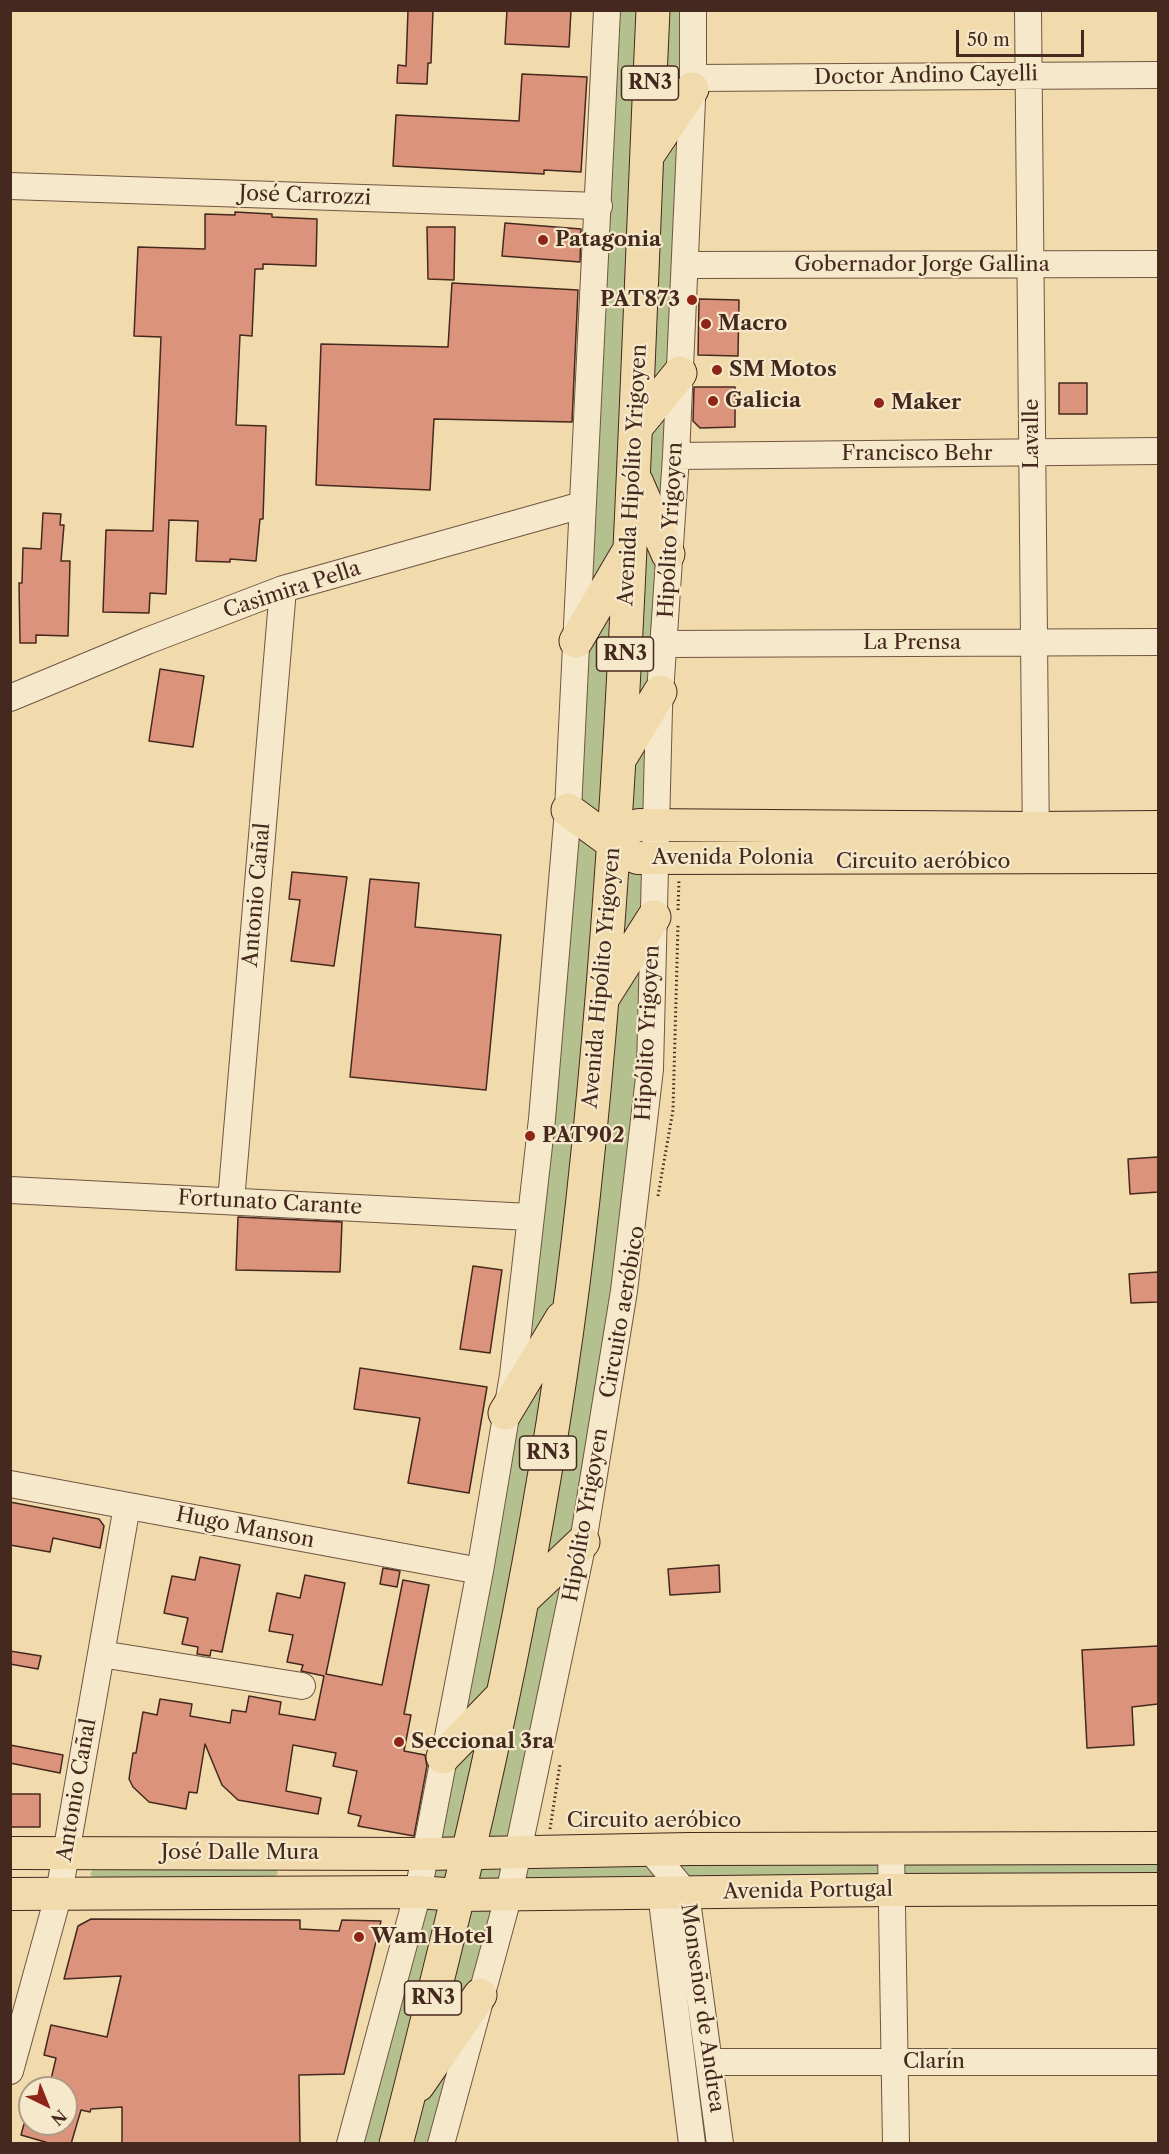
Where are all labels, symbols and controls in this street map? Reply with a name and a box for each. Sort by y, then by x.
scale bar [959,18,1086,56]
text: 50 m [967,29,1010,51]
street label: Doctor Andino Cayelli [814,61,1038,91]
road number: RN3 [622,66,678,100]
street label: José Carrozzi [239,181,371,211]
place label: Patagonia [555,227,661,253]
marker: Patagonia [536,233,550,247]
street label: Gobernador Jorge Gallina [794,252,1050,278]
place label: PAT873 [600,287,680,313]
marker: PAT873 [685,293,699,307]
place label: Macro [718,311,787,337]
marker: Macro [699,317,713,331]
street label: Avenida Hipólito Yrigoyen [614,343,652,607]
place label: SM Motos [729,357,837,383]
marker: SM Motos [710,363,724,377]
place label: Galicia [725,388,801,414]
place label: Maker [891,390,961,416]
marker: Galicia [706,394,720,408]
marker: Maker [872,396,886,410]
street label: Lavalle [1019,399,1045,469]
street label: Hipólito Yrigoyen [654,441,688,619]
street label: Francisco Behr [841,441,993,467]
street label: Casimira Pella [220,556,364,624]
street label: La Prensa [863,630,961,656]
road number: RN3 [596,637,654,671]
street label: Antonio Cañal [238,822,276,968]
street label: Avenida Polonia [652,845,814,871]
street label: Avenida Hipólito Yrigoyen [578,846,626,1110]
street label: Circuito aeróbico [836,849,1010,875]
street label: Hipólito Yrigoyen [631,944,665,1122]
place label: PAT902 [542,1123,625,1149]
marker: PAT902 [523,1129,537,1143]
street label: Fortunato Carante [177,1186,363,1220]
street label: Circuito aeróbico [595,1224,651,1400]
street label: Hipólito Yrigoyen [558,1426,614,1604]
road number: RN3 [520,1436,576,1470]
street label: Hugo Manson [174,1502,316,1554]
street label: Antonio Cañal [52,1717,102,1863]
place label: Seccional 3ra [411,1729,554,1755]
marker: Seccional 3ra [392,1735,406,1749]
street label: Circuito aeróbico [567,1808,741,1834]
street label: José Dalle Mura [161,1840,319,1866]
street label: Avenida Portugal [723,1877,893,1905]
street label: Monseñor de Andrea [675,1902,729,2114]
place label: Wam Hotel [371,1924,493,1950]
marker: Wam Hotel [352,1930,366,1944]
road number: RN3 [404,1981,462,2015]
street label: Clarín [903,2049,965,2075]
north arrow [18,2076,78,2136]
text: N [47,2106,71,2130]

